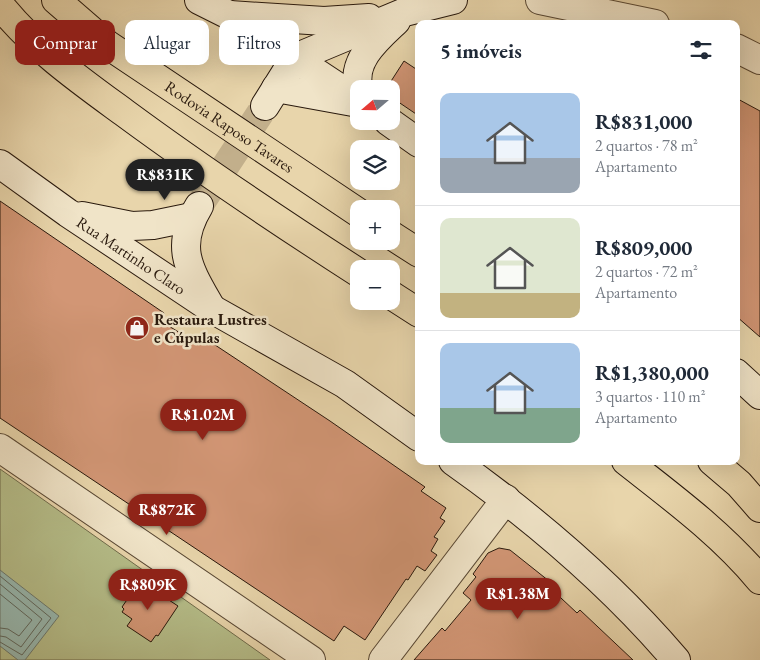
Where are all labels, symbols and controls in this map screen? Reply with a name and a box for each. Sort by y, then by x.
chip: Comprar [15,20,115,65]
chip: Alugar [125,20,209,65]
chip: Filtros [219,20,299,65]
icon: filters [687,36,715,64]
text: 5 imóveis [440,37,522,64]
street label: Rodovia Raposo Tavares [161,76,298,178]
north arrow [350,80,400,130]
map controls [350,80,400,310]
text: R$831,000 [595,108,692,135]
icon: home [480,113,540,173]
text: 2 quartos · 78 m² [595,135,698,156]
button: layers [350,140,400,190]
text: Apartamento [595,156,677,177]
pin: R$831K [124,158,206,201]
text: R$831K [136,164,194,185]
button: + [350,200,400,250]
street label: Rua Martinho Claro [72,212,190,300]
text: R$809,000 [595,234,692,261]
icon: home [480,238,540,298]
button: − [350,260,400,310]
text: 2 quartos · 72 m² [595,261,698,282]
text: Apartamento [595,282,677,303]
place label: Restaura Lustres e Cúpulas [154,309,267,348]
shop icon: Restaura Lustres e Cúpulas [124,315,150,341]
text: R$1,380,000 [595,359,709,386]
icon: home [480,363,540,423]
text: 3 quartos · 110 m² [595,386,706,407]
pin: R$1.02M [157,398,249,441]
text: R$1.02M [171,404,235,425]
text: Apartamento [595,407,677,428]
pin: R$872K [126,494,208,536]
text: R$872K [138,499,196,520]
pin: R$809K [107,568,189,611]
text: R$809K [119,574,177,595]
pin: R$1.38M [472,578,564,620]
text: R$1.38M [486,583,550,604]

